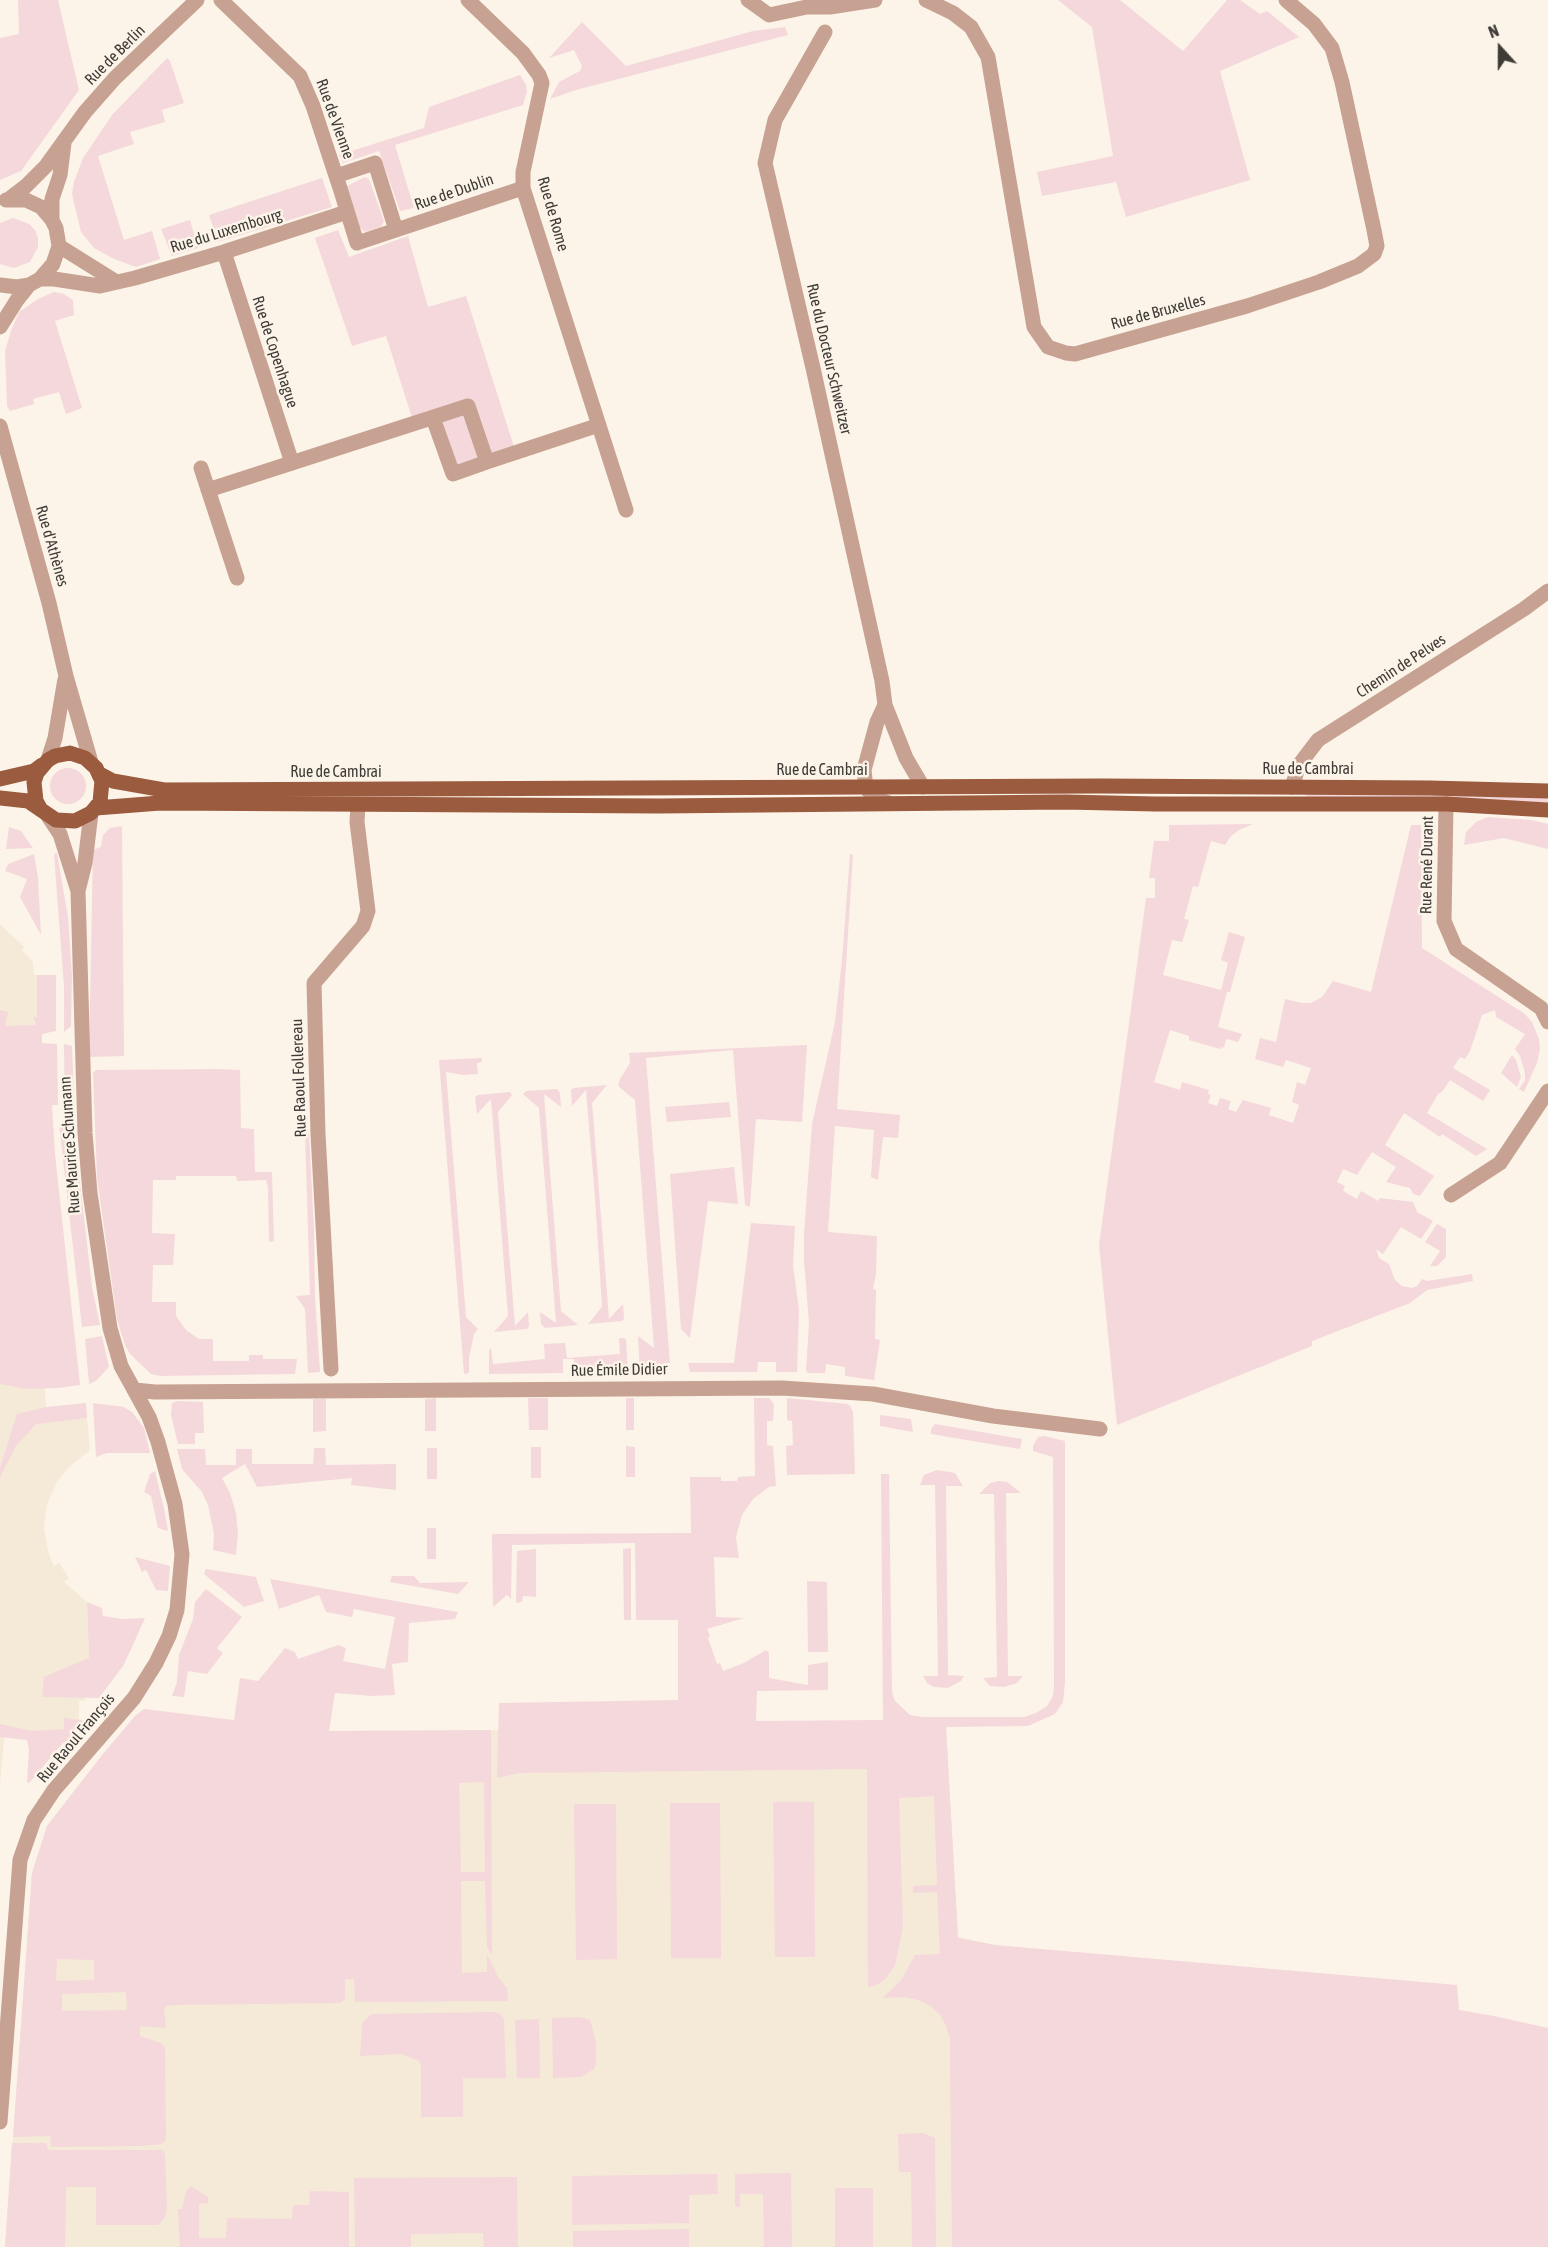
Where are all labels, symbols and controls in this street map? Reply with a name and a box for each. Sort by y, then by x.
north arrow [1470,18,1530,78]
street label: Rue de Berlin [81,21,149,89]
text: N [1486,21,1501,41]
street label: Rue de Vienne [312,76,358,162]
street label: Rue de Dublin [412,170,496,214]
street label: Rue de Rome [533,175,573,253]
street label: Rue du Luxembourg [168,205,284,257]
street label: Rue du Docteur Schweitzer [802,282,856,436]
street label: Rue de Bruxelles [1109,290,1207,334]
street label: Rue de Copenhague [248,294,302,410]
street label: Rue d'Athènes [31,503,73,589]
street label: Chemin de Pelves [1353,630,1449,702]
street label: Rue de Cambrai [1262,759,1354,779]
street label: Rue de Cambrai [776,760,868,780]
street label: Rue de Cambrai [290,762,382,782]
street label: Rue René Durant [1417,816,1437,914]
street label: Rue Raoul Follereau [287,1018,311,1138]
street label: Rue Maurice Schumann [56,1076,84,1214]
street label: Rue Émile Didier [571,1360,667,1380]
street label: Rue Raoul François [33,1689,119,1787]

